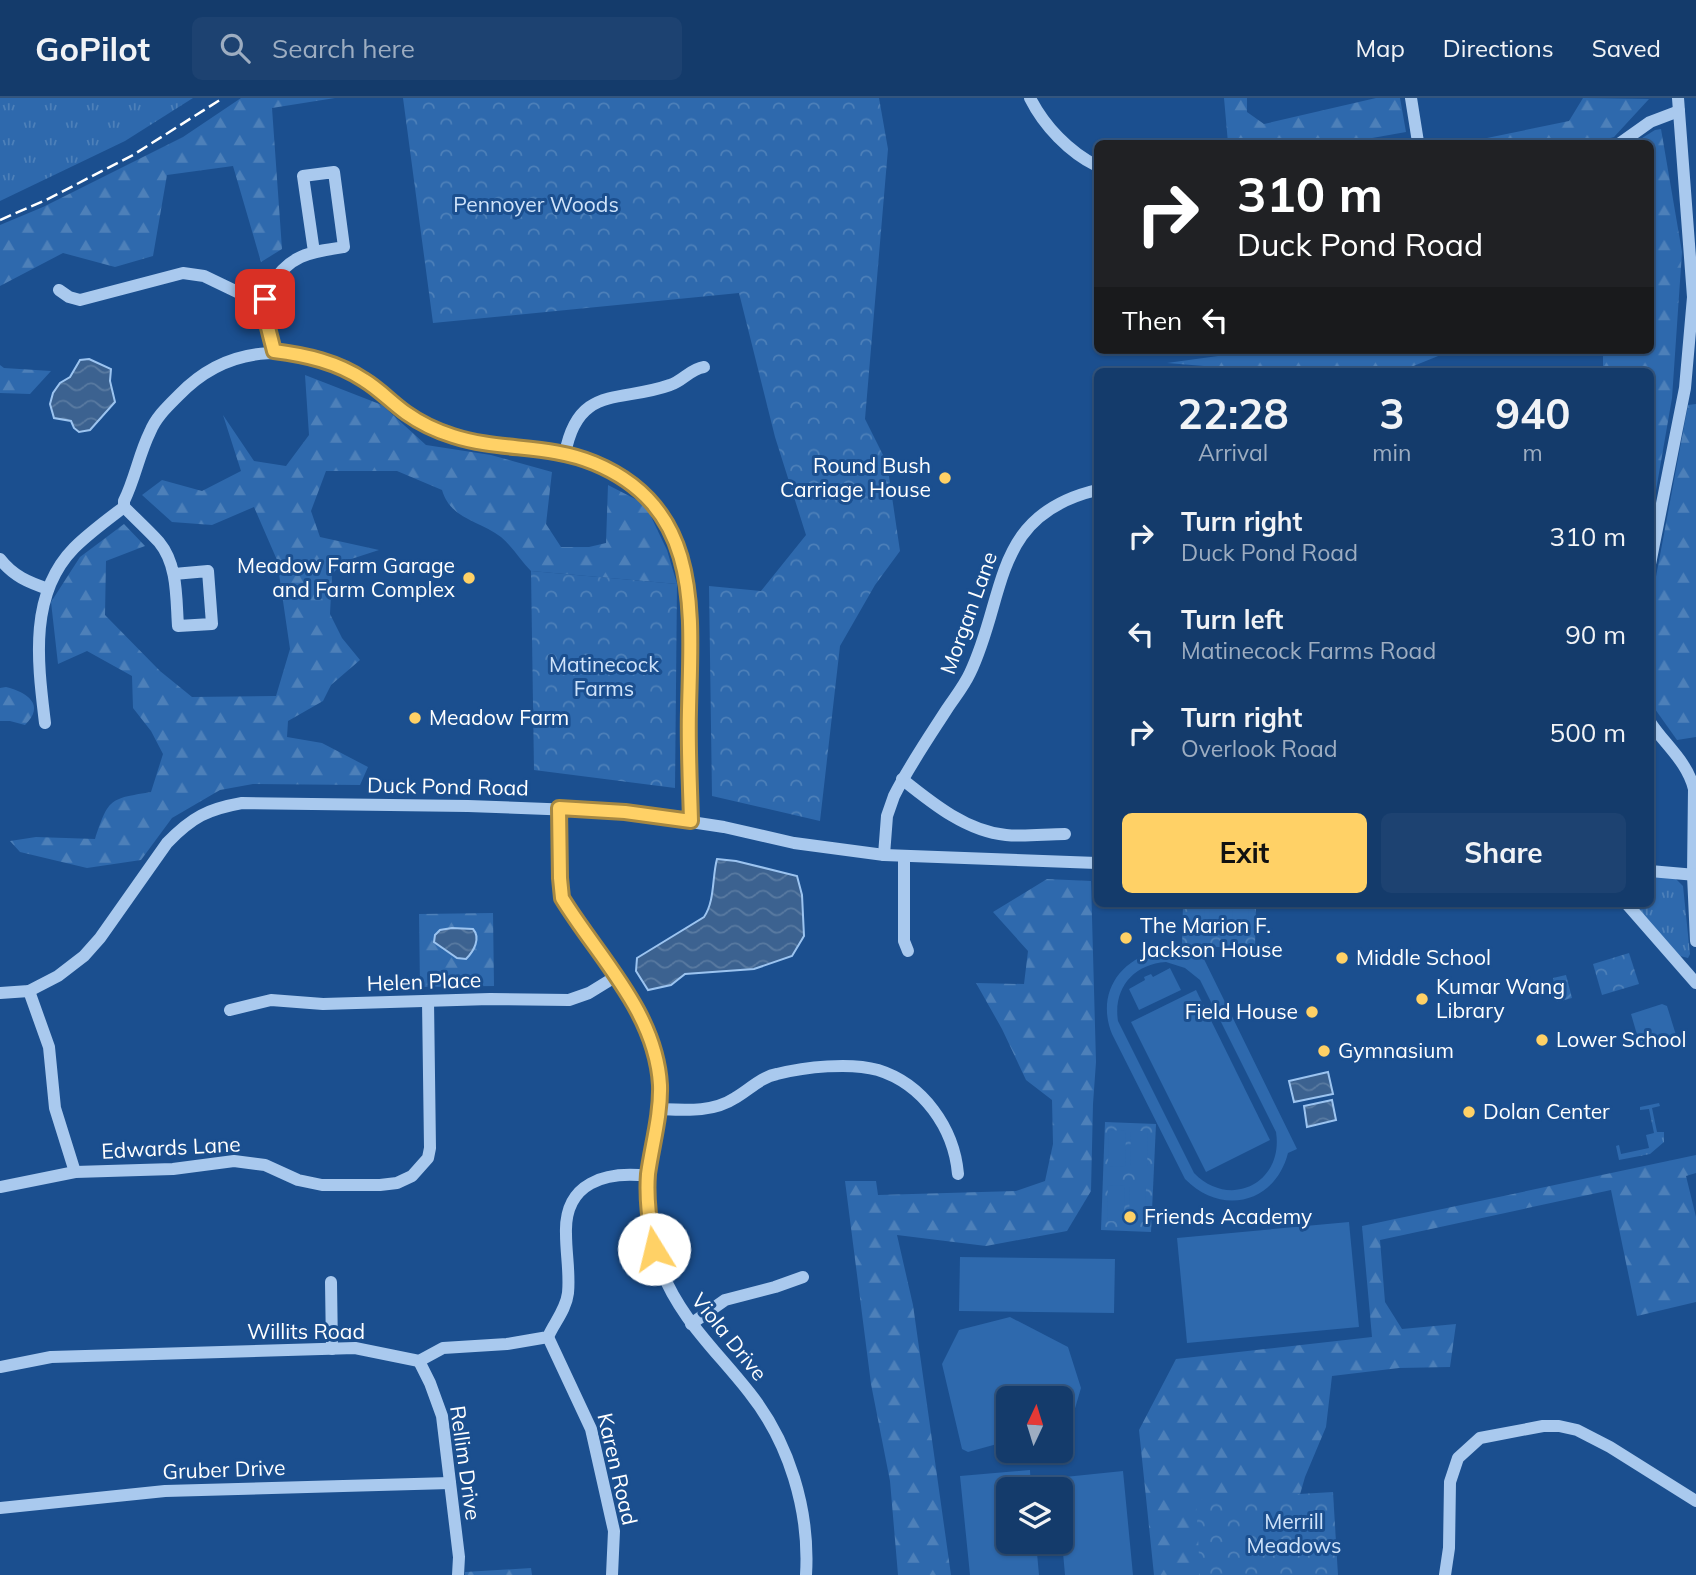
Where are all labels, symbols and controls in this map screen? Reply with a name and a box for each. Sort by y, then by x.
search box [192,17,682,80]
text: GoPilot [35,28,150,69]
icon: search [216,29,254,67]
text: Search here [272,32,415,65]
text: Map [1355,33,1405,63]
text: Directions [1443,33,1554,63]
text: Saved [1592,33,1661,63]
text: 310 m [1237,163,1383,224]
icon: right [1122,168,1213,259]
park label: Pennoyer Woods [453,191,619,217]
text: Duck Pond Road [1237,224,1483,264]
pin [235,269,295,329]
icon: arrive [246,280,284,318]
icon: left [1196,301,1234,339]
text: Then [1122,304,1182,337]
text: 22:28 [1178,387,1289,440]
text: 3 [1379,387,1404,440]
text: 940 [1495,387,1570,440]
text: Arrival [1198,438,1268,467]
text: min [1372,438,1411,467]
text: m [1523,438,1543,467]
place label: Round Bush Carriage House [780,452,931,502]
marker: Round Bush Carriage House [937,470,953,486]
text: Turn right [1181,505,1302,538]
icon: right [1122,517,1160,555]
text: 310 m [1550,520,1626,553]
text: Duck Pond Road [1181,538,1358,567]
street label: Morgan Lane [934,548,1002,677]
place label: Meadow Farm Garage and Farm Complex [237,552,455,602]
marker: Meadow Farm Garage and Farm Complex [461,570,477,586]
text: Turn left [1181,603,1283,636]
icon: left [1122,615,1160,653]
text: 90 m [1565,618,1626,651]
text: Matinecock Farms Road [1181,636,1436,665]
park label: Matinecock Farms [549,651,659,701]
text: Turn right [1181,701,1302,734]
place label: Meadow Farm [429,704,569,730]
marker: Meadow Farm [407,710,423,726]
icon: right [1122,713,1160,751]
text: 500 m [1550,716,1626,749]
text: Overlook Road [1181,734,1338,763]
street label: Duck Pond Road [367,772,529,800]
button: Exit [1122,813,1367,893]
button: Share [1381,813,1626,893]
place label: The Marion F. Jackson House [1140,912,1283,962]
marker: The Marion F. Jackson House [1118,930,1134,946]
place label: Middle School [1356,944,1491,970]
marker: Middle School [1334,950,1350,966]
street label: Helen Place [366,966,482,996]
place label: Kumar Wang Library [1436,973,1565,1023]
marker: Kumar Wang Library [1414,991,1430,1007]
place label: Field House [1185,998,1298,1024]
marker: Field House [1304,1004,1320,1020]
place label: Lower School [1556,1026,1687,1052]
marker: Lower School [1534,1032,1550,1048]
place label: Gymnasium [1338,1037,1454,1063]
marker: Gymnasium [1316,1043,1332,1059]
place label: Dolan Center [1483,1098,1610,1124]
marker: Dolan Center [1461,1104,1477,1120]
street label: Edwards Lane [101,1130,241,1164]
place label: Friends Academy [1144,1203,1312,1229]
marker: Friends Academy [1122,1209,1138,1225]
position arrow [617,1212,691,1286]
street label: Viola Drive [686,1287,773,1386]
street label: Willits Road [247,1318,365,1344]
north arrow [996,1386,1073,1463]
map controls [996,1386,1073,1554]
street label: Rellim Drive [445,1404,487,1522]
street label: Karen Road [592,1410,643,1527]
street label: Gruber Drive [162,1454,286,1484]
button: layers [996,1477,1073,1554]
park label: Merrill Meadows [1247,1508,1341,1558]

